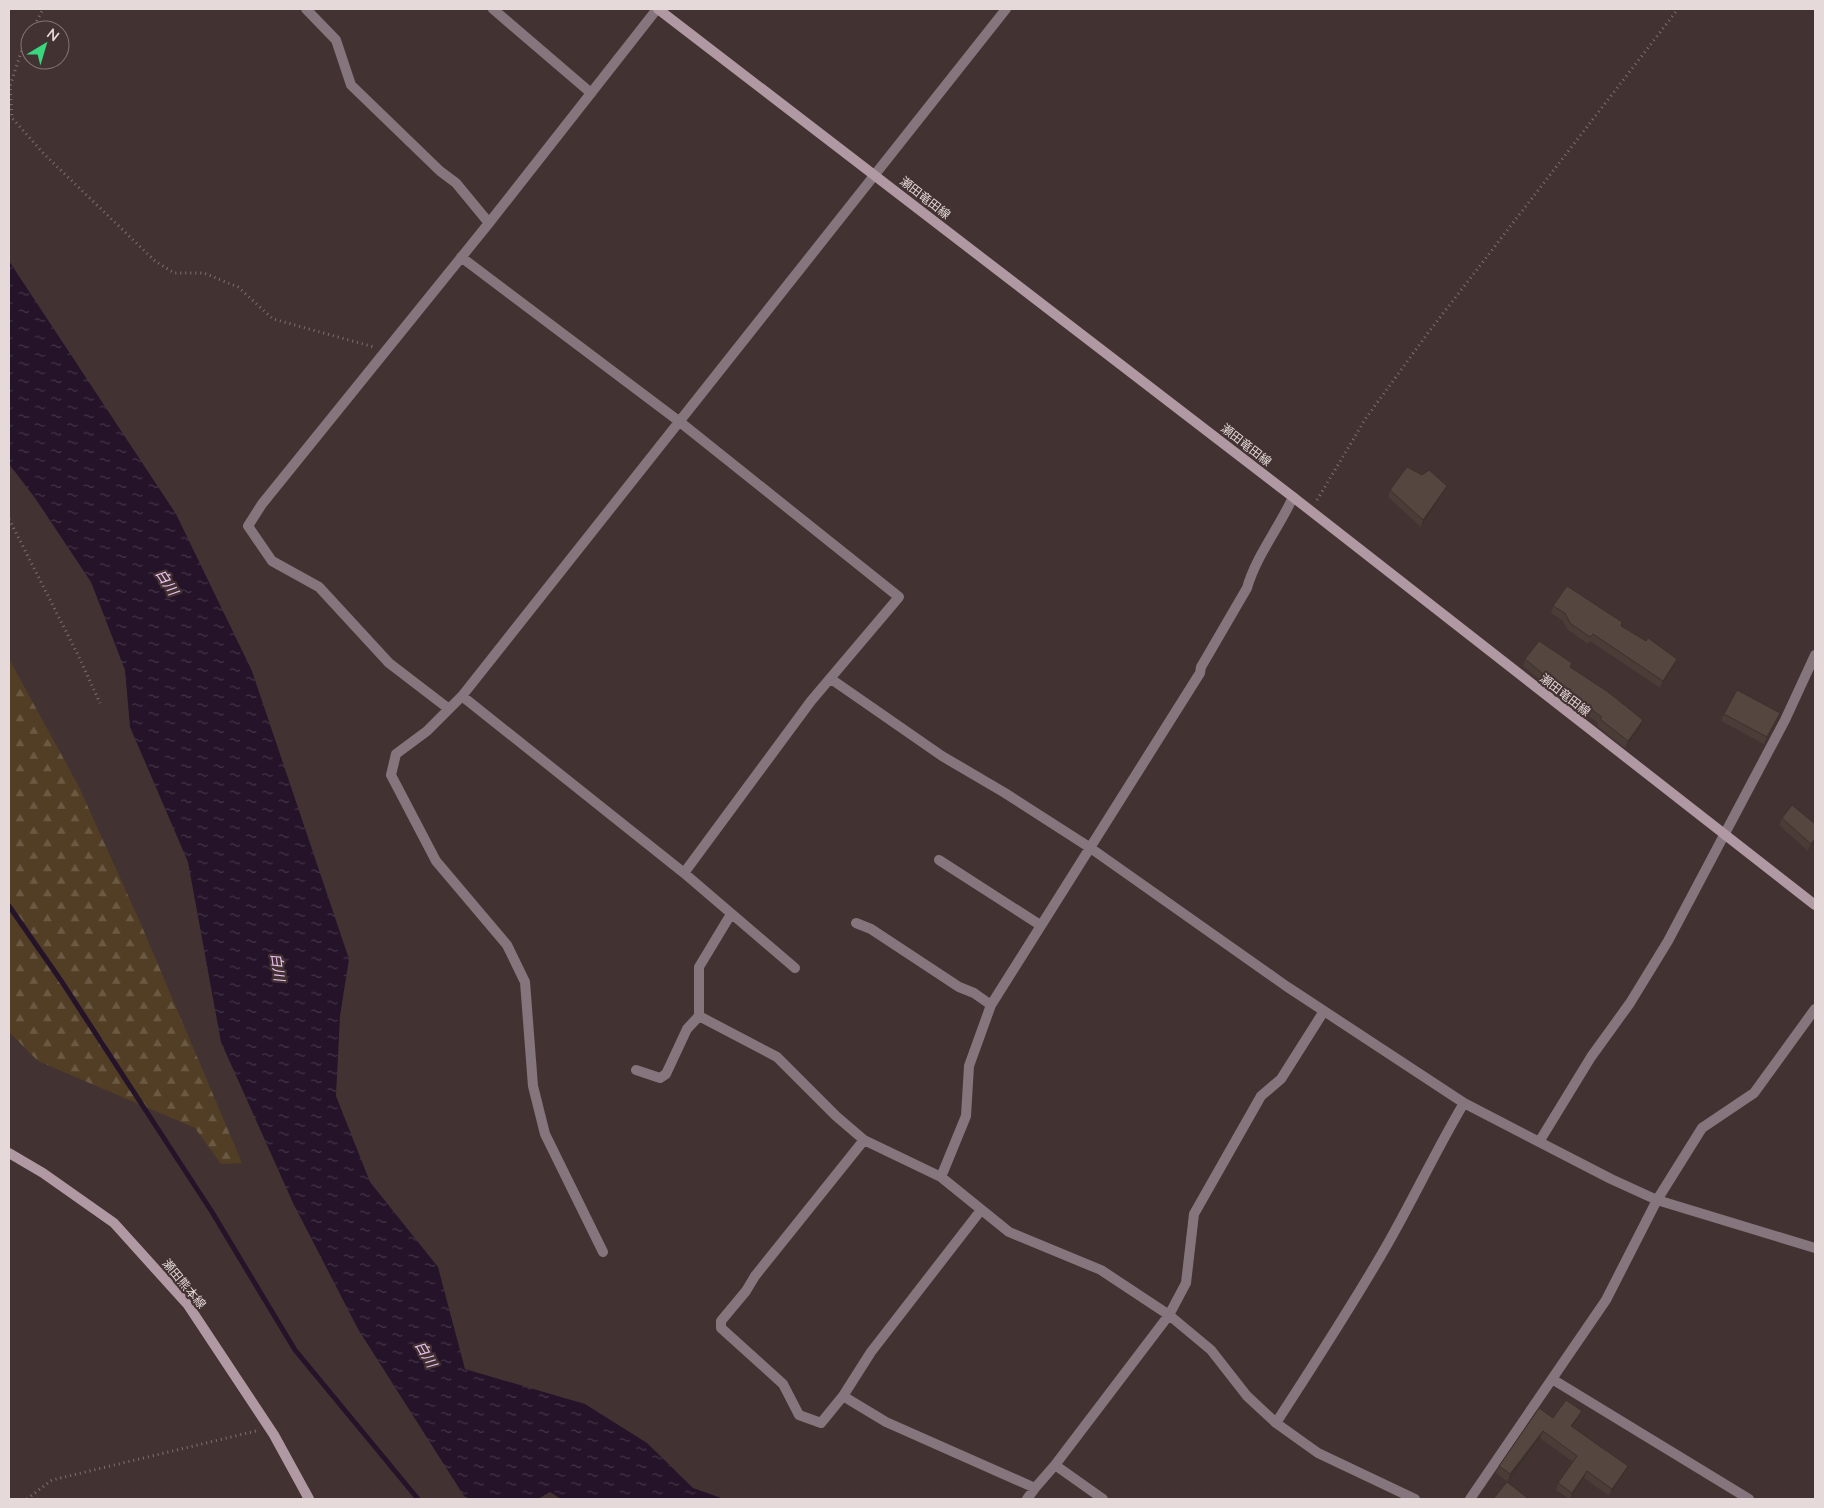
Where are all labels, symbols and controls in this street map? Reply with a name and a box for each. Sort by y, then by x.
north arrow [20,20,70,70]
text: N [44,24,63,44]
street label: 瀬田竜田線 [897,173,954,222]
street label: 瀬田竜田線 [1218,420,1275,469]
water label: 白川 [153,565,183,600]
street label: 瀬田竜田線 [1537,670,1594,719]
water label: 白川 [268,952,289,984]
street label: 瀬田熊本線 [159,1256,209,1311]
water label: 白川 [412,1337,442,1372]

